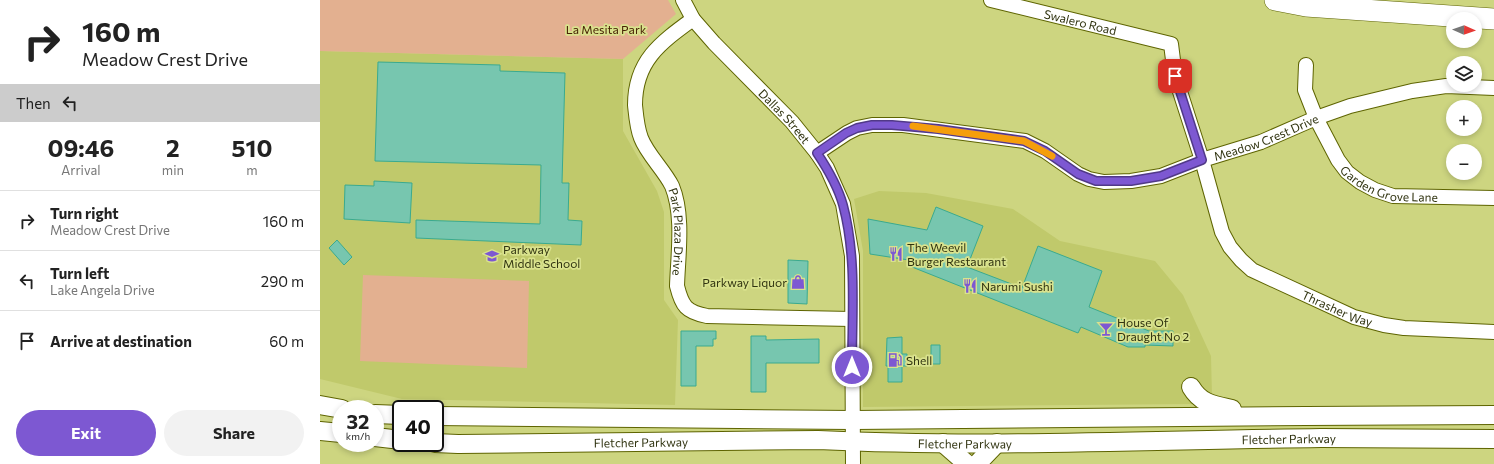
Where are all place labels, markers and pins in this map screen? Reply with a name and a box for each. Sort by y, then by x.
pin [1158,59,1192,93]
place label: The Weevil Burger Restaurant [907,240,1006,268]
place label: Parkway Middle School [503,242,580,270]
restaurant icon: The Weevil Burger Restaurant [888,246,904,262]
school or university icon: Parkway Middle School [484,248,500,264]
shop icon: Parkway Liquor [790,274,806,290]
place label: Parkway Liquor [702,275,787,289]
restaurant icon: Narumi Sushi [962,278,978,294]
place label: Narumi Sushi [981,279,1053,293]
place label: House Of Draught No 2 [1117,315,1190,343]
bar icon: House Of Draught No 2 [1098,321,1114,337]
fuel station icon: Shell [887,352,903,368]
place label: Shell [906,353,932,367]

